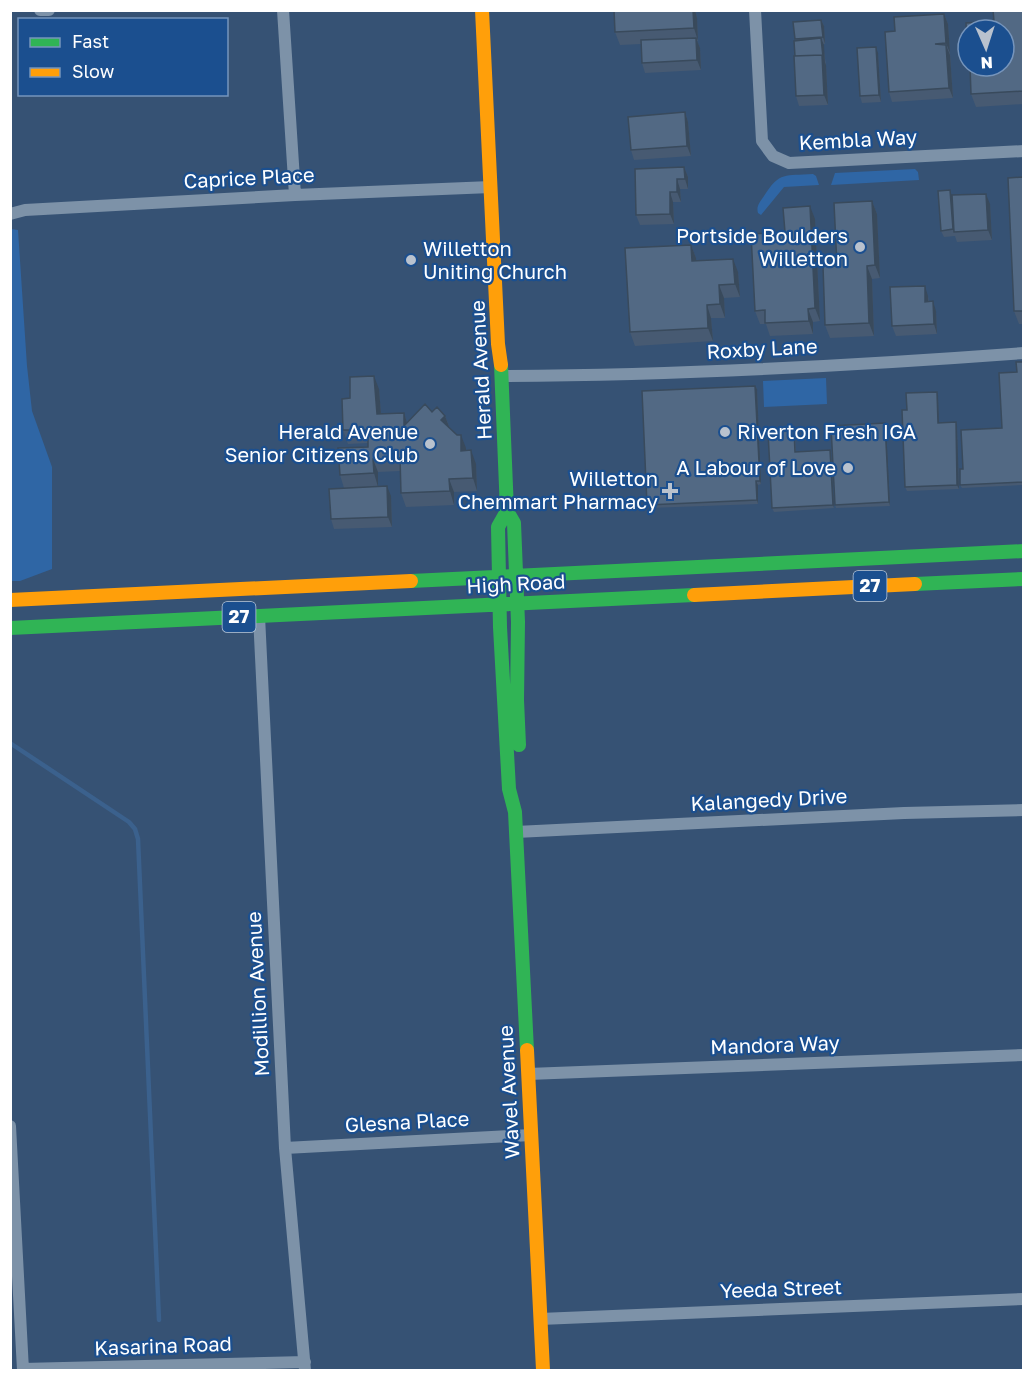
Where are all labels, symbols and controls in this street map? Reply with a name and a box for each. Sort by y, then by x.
legend [18,18,228,96]
north arrow [956,18,1016,78]
text: Fast [72,30,109,52]
text: N [980,53,993,73]
text: Slow [72,60,115,82]
street label: Kembla Way [798,124,918,154]
street label: Caprice Place [183,162,315,192]
place label: Portside Boulders Willetton [676,223,848,270]
place label: Willetton Uniting Church [423,236,567,283]
marker: Portside Boulders Willetton [853,240,867,254]
marker: Willetton Uniting Church [404,253,418,267]
street label: Herald Avenue [464,300,496,440]
street label: Roxby Lane [706,333,818,363]
place label: Herald Avenue Senior Citizens Club [225,419,418,466]
place label: Riverton Fresh IGA [737,419,916,443]
marker: Riverton Fresh IGA [718,425,732,439]
marker: Herald Avenue Senior Citizens Club [423,437,437,451]
place label: A Labour of Love [676,455,836,479]
marker: A Labour of Love [841,461,855,475]
place label: Willetton Chemmart Pharmacy [457,466,658,513]
marker: Willetton Chemmart Pharmacy [663,484,677,498]
street label: High Road [466,568,566,598]
road number: 27 [854,571,886,601]
road number: 27 [222,602,256,632]
street label: Kalangedy Drive [690,783,848,815]
street label: Modillion Avenue [241,911,273,1077]
street label: Wavel Avenue [493,1025,523,1159]
street label: Mandora Way [710,1030,840,1058]
street label: Glesna Place [344,1106,470,1136]
street label: Yeeda Street [719,1274,842,1302]
street label: Kasarina Road [94,1331,232,1359]

